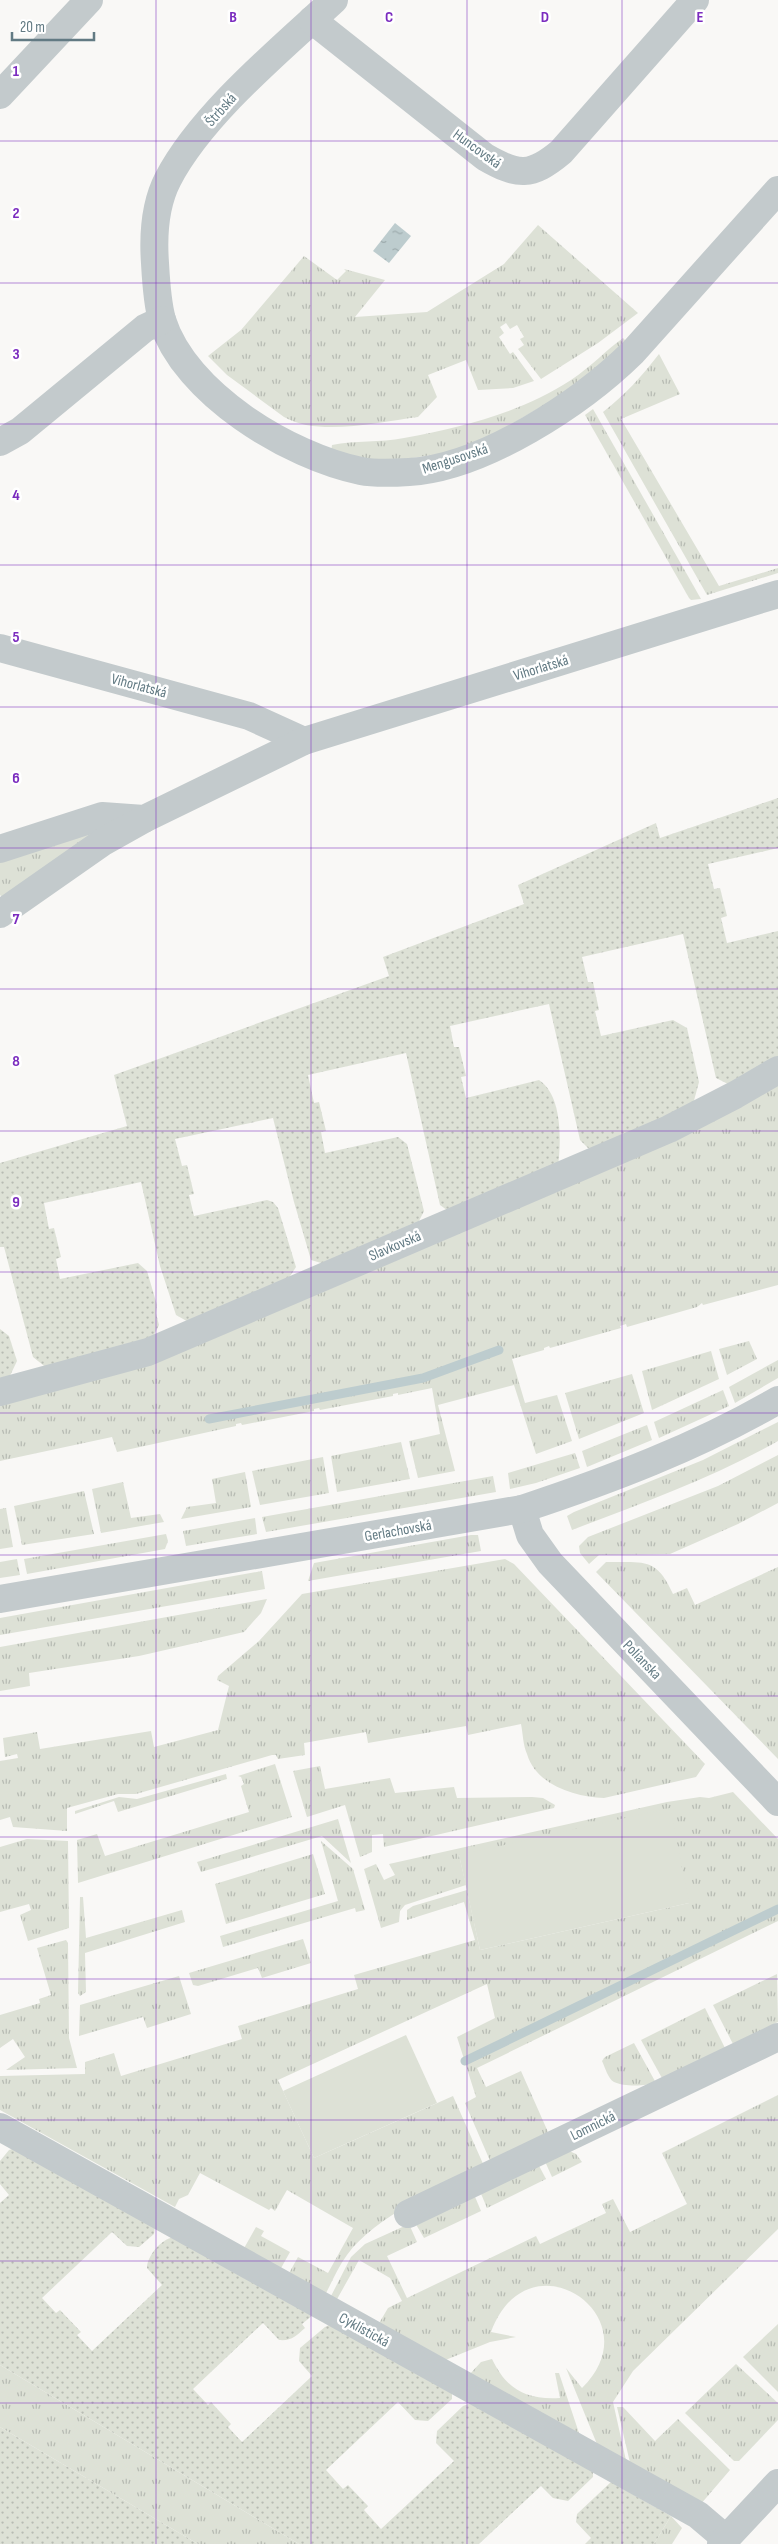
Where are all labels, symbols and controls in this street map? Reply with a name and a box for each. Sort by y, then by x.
text: B [229,8,237,27]
text: C [385,8,393,27]
text: D [541,8,549,27]
text: E [697,8,704,27]
scale bar [12,10,95,42]
text: 20 m [20,18,45,37]
text: 1 [13,62,20,81]
street label: Štrbská [201,89,241,131]
street label: Huncovská [449,125,505,173]
text: 2 [12,204,20,223]
text: 3 [12,345,20,364]
street label: Mengusovská [420,439,490,479]
text: 4 [12,486,20,505]
text: 5 [12,628,20,647]
street label: Vihorlatská [511,651,571,685]
street label: Vihorlatská [109,670,169,703]
text: 6 [12,769,20,788]
text: 7 [13,910,20,929]
text: 8 [12,1052,20,1071]
text: 9 [12,1193,20,1212]
street label: Slavkovská [366,1226,424,1265]
street label: Gerlachovská [363,1516,433,1546]
street label: Polianska [619,1636,665,1684]
street label: Lomnická [567,2107,619,2145]
street label: Cyklistická [335,2308,393,2352]

